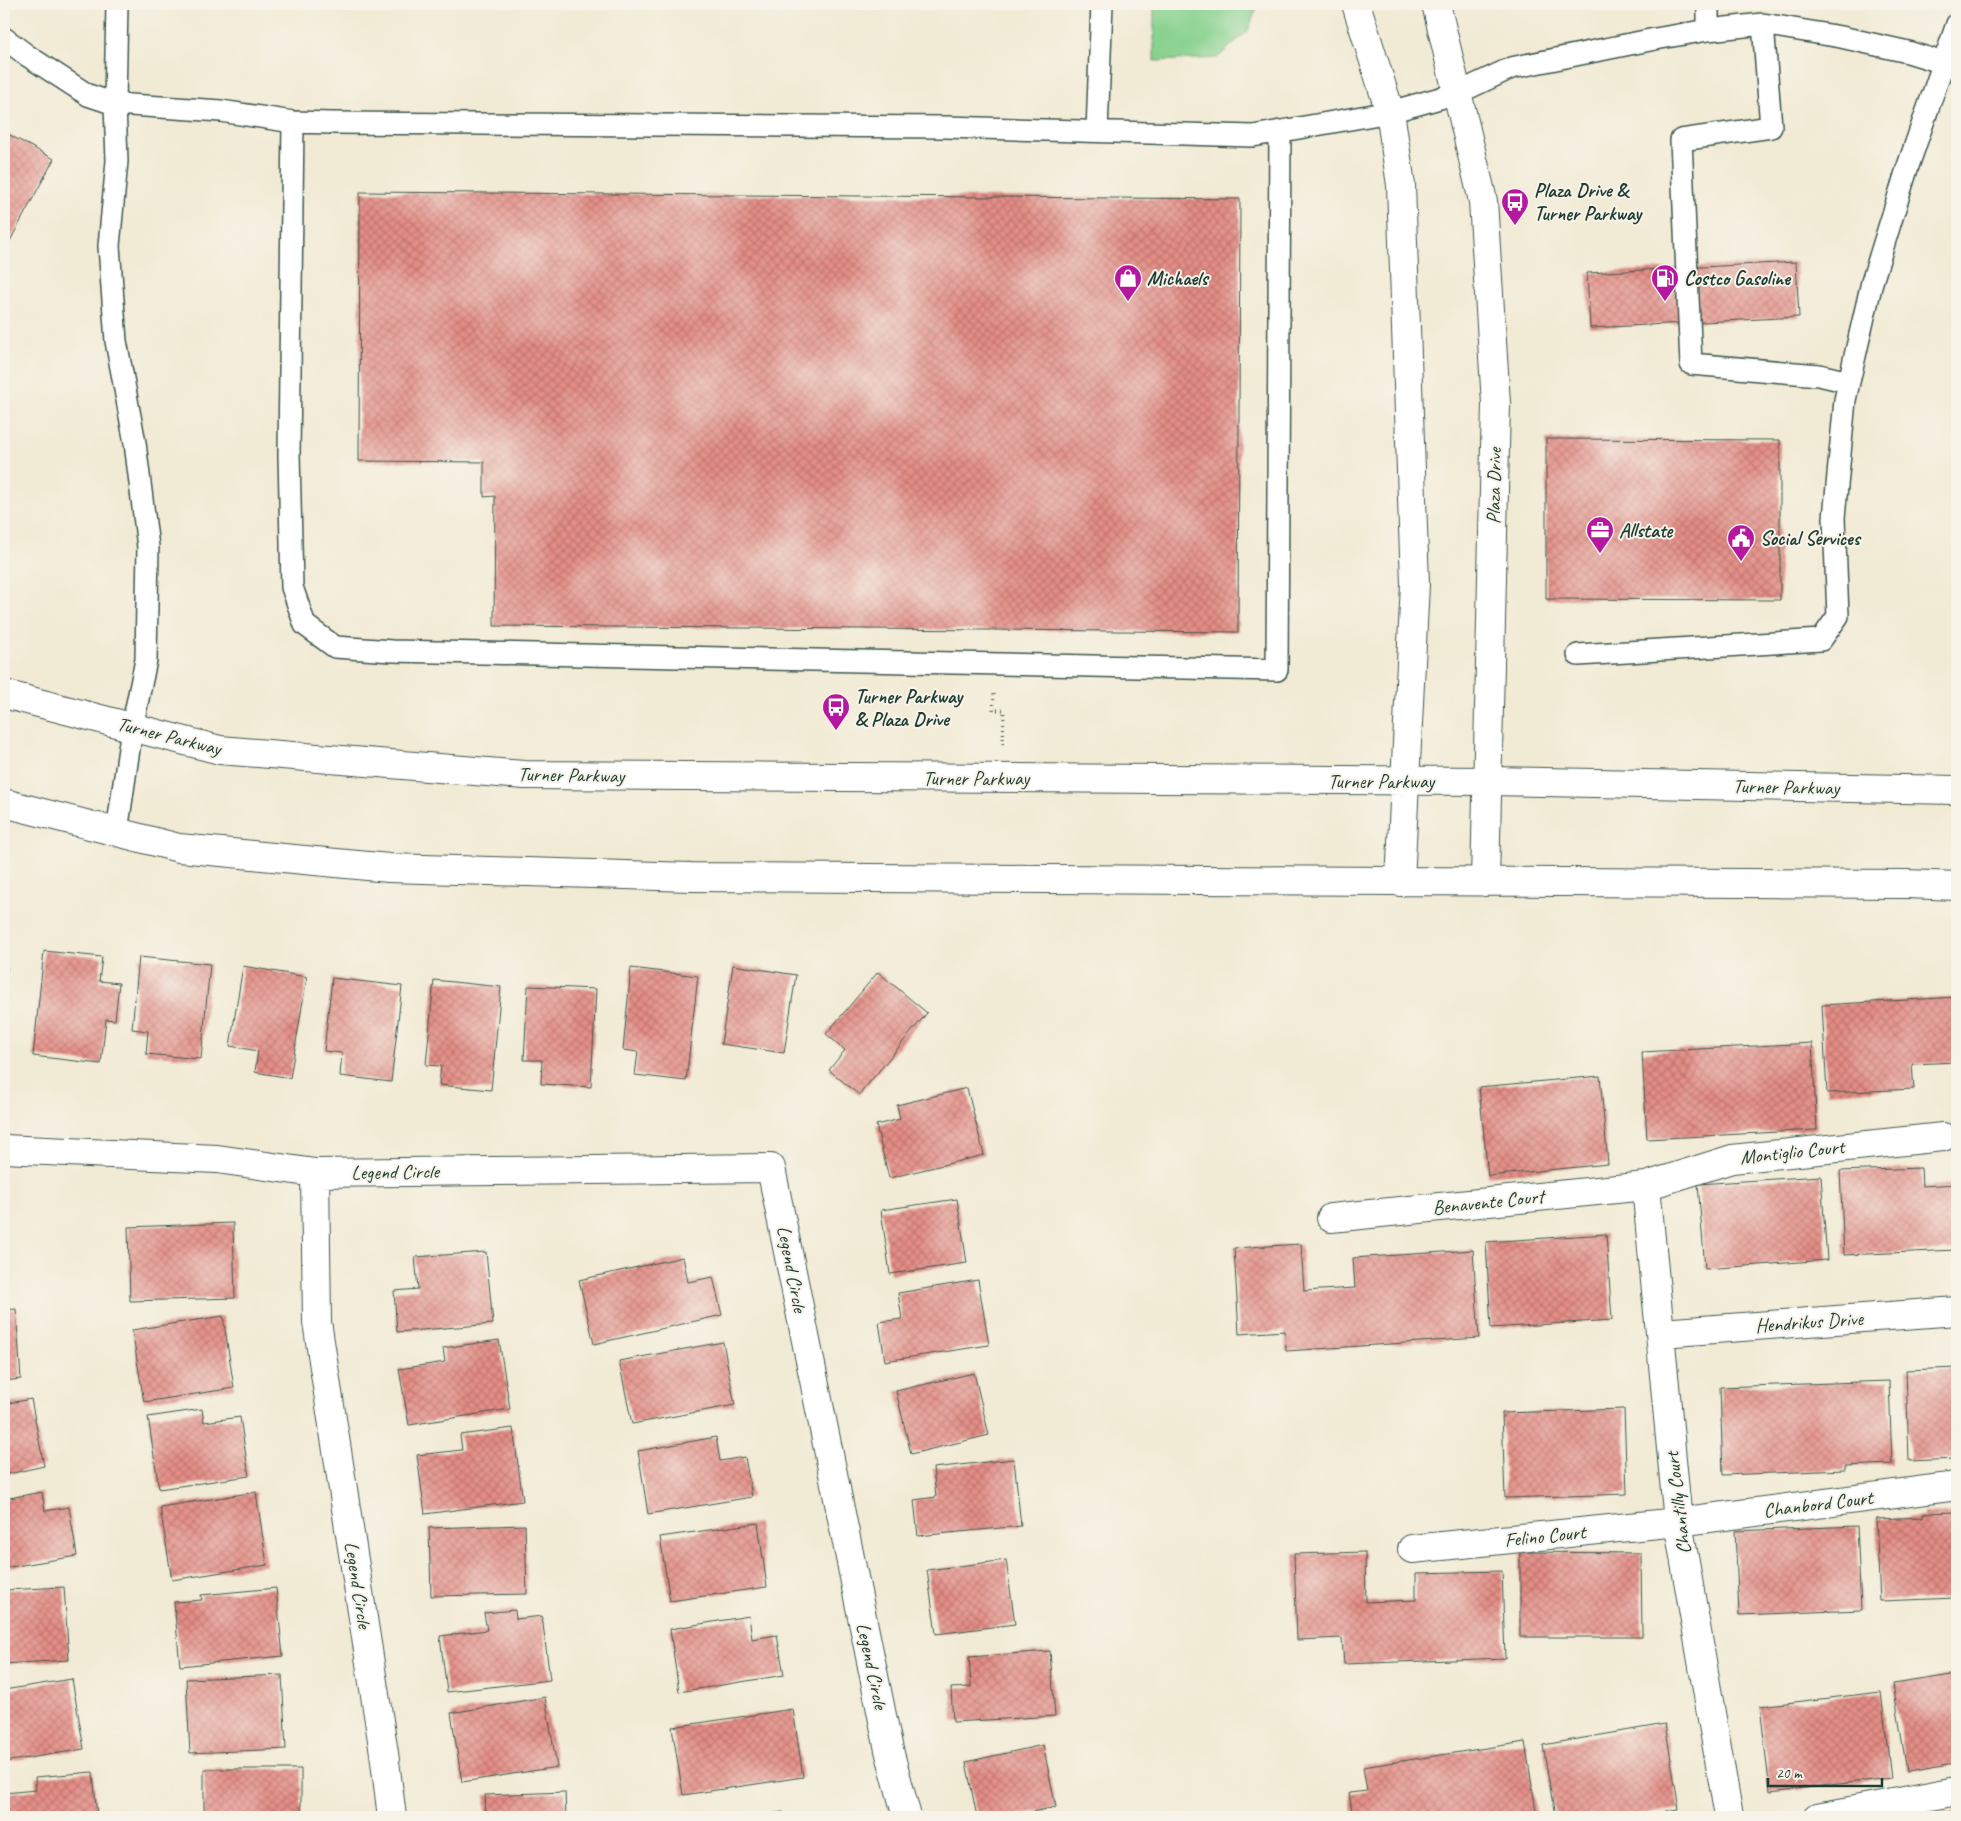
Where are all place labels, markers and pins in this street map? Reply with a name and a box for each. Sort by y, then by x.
place label: Plaza Drive & Turner Parkway [1534,178,1643,226]
bus stop icon: Plaza Drive & Turner Parkway [1500,187,1530,226]
shop icon: Michaels [1113,263,1143,302]
fuel station icon: Costco Gasoline [1650,263,1680,302]
place label: Michaels [1147,266,1210,291]
place label: Costco Gasoline [1684,266,1791,291]
office icon: Allstate [1585,515,1615,554]
place label: Allstate [1619,518,1674,543]
public building icon: Social Services [1726,523,1756,562]
place label: Social Services [1760,526,1862,551]
place label: Turner Parkway & Plaza Drive [855,684,964,732]
bus stop icon: Turner Parkway & Plaza Drive [821,692,851,731]

